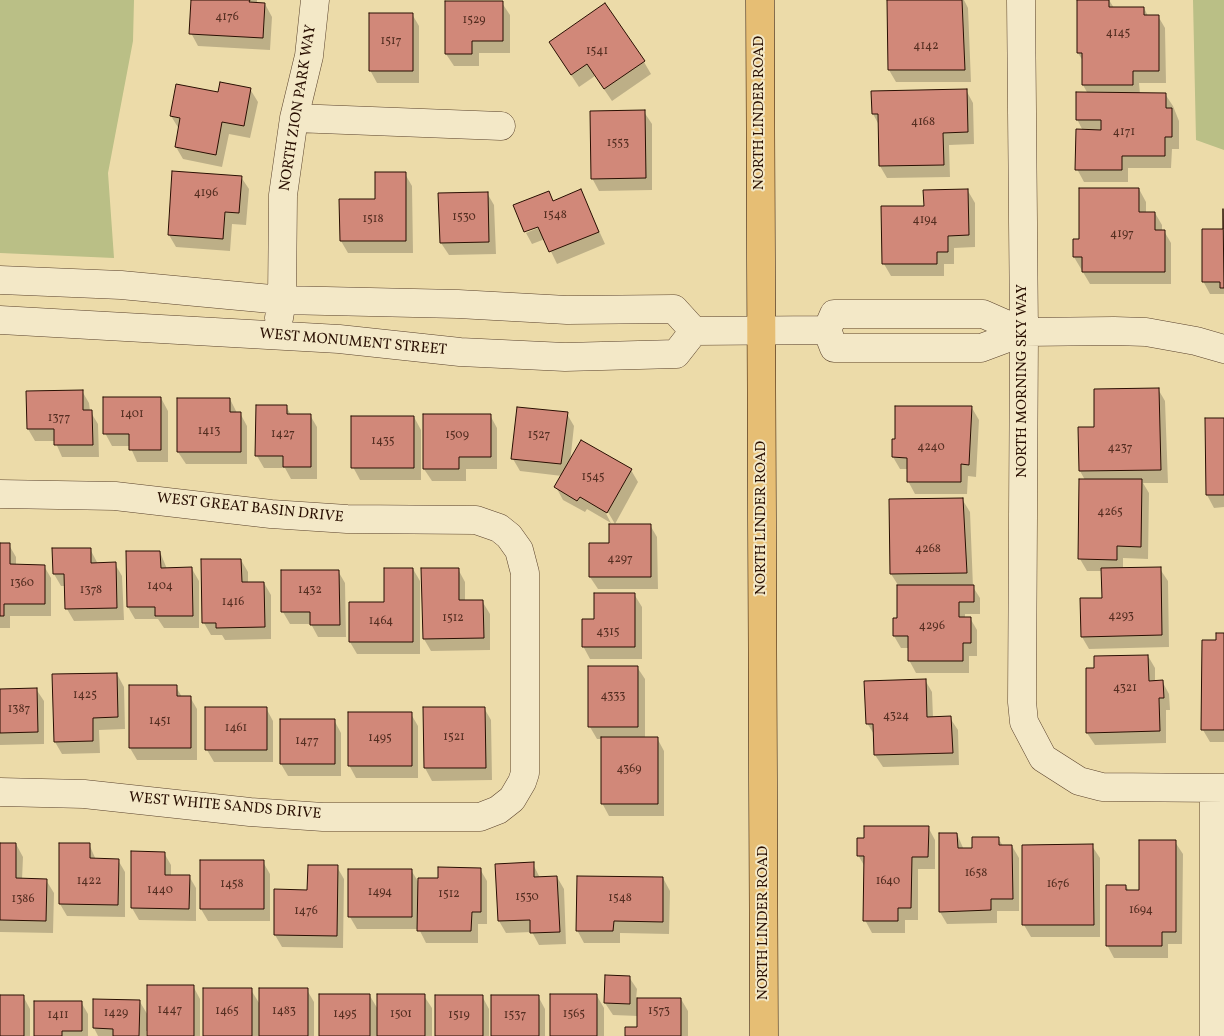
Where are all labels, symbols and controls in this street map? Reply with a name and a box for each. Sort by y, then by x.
house number: 4176 [215,11,239,25]
house number: 1529 [463,14,485,28]
street label: NORTH ZION PARK WAY [277,24,321,192]
house number: 4145 [1106,27,1130,41]
house number: 1517 [381,35,401,49]
street label: NORTH LINDER ROAD [751,36,769,190]
house number: 4142 [913,40,939,54]
house number: 1541 [586,45,608,59]
house number: 4168 [911,116,935,130]
house number: 4171 [1113,126,1135,140]
house number: 1553 [607,137,629,151]
house number: 4196 [194,187,218,201]
house number: 1548 [543,209,567,223]
house number: 1530 [452,211,476,225]
house number: 1518 [362,213,384,227]
house number: 4194 [913,214,937,228]
house number: 4197 [1110,228,1134,242]
street label: NORTH MORNING SKY WAY [1014,284,1032,478]
street label: WEST MONUMENT STREET [258,326,448,360]
house number: 1401 [120,408,144,422]
house number: 1377 [48,412,70,426]
house number: 1413 [198,425,220,439]
house number: 1427 [271,428,295,442]
house number: 1509 [445,429,469,443]
house number: 1527 [528,429,550,443]
house number: 1435 [371,435,395,449]
street label: NORTH LINDER ROAD [753,441,771,595]
house number: 4240 [917,441,945,455]
house number: 4237 [1107,442,1133,456]
house number: 1545 [581,471,605,485]
street label: WEST GREAT BASIN DRIVE [156,490,344,528]
house number: 4265 [1097,506,1123,520]
house number: 4268 [915,543,941,557]
house number: 4297 [607,553,633,567]
house number: 1360 [10,577,34,591]
house number: 1404 [147,580,173,594]
house number: 1378 [80,584,102,598]
house number: 1432 [298,584,322,598]
house number: 1416 [222,596,244,610]
house number: 4293 [1108,610,1134,624]
house number: 1512 [442,612,464,626]
house number: 1464 [369,615,393,629]
house number: 4296 [919,620,945,634]
house number: 4315 [596,626,620,640]
house number: 4321 [1113,682,1137,696]
house number: 1425 [73,689,97,703]
house number: 4333 [601,690,625,704]
house number: 1387 [8,703,30,717]
house number: 4324 [883,710,909,724]
house number: 1451 [149,715,171,729]
house number: 1461 [225,722,247,736]
house number: 1521 [443,731,465,745]
house number: 1495 [368,732,392,746]
house number: 1477 [295,735,319,749]
house number: 4369 [616,763,642,777]
street label: WEST WHITE SANDS DRIVE [128,790,322,824]
street label: NORTH LINDER ROAD [755,846,773,1000]
house number: 1658 [965,867,987,881]
house number: 1422 [77,875,101,889]
house number: 1640 [876,875,900,889]
house number: 1458 [220,878,244,892]
house number: 1676 [1047,878,1069,892]
house number: 1440 [147,884,173,898]
house number: 1494 [368,886,392,900]
house number: 1512 [438,888,460,902]
house number: 1530 [515,891,539,905]
house number: 1548 [608,892,632,906]
house number: 1386 [12,893,34,907]
house number: 1694 [1129,904,1153,918]
house number: 1476 [294,905,318,919]
house number: 1447 [158,1004,182,1018]
house number: 1465 [215,1005,239,1019]
house number: 1483 [272,1005,296,1019]
house number: 1573 [648,1005,670,1019]
house number: 1429 [104,1007,128,1021]
house number: 1495 [333,1008,357,1022]
house number: 1501 [390,1008,412,1022]
house number: 1565 [563,1008,585,1022]
house number: 1411 [47,1009,69,1023]
house number: 1519 [448,1009,470,1023]
house number: 1537 [504,1009,526,1023]

